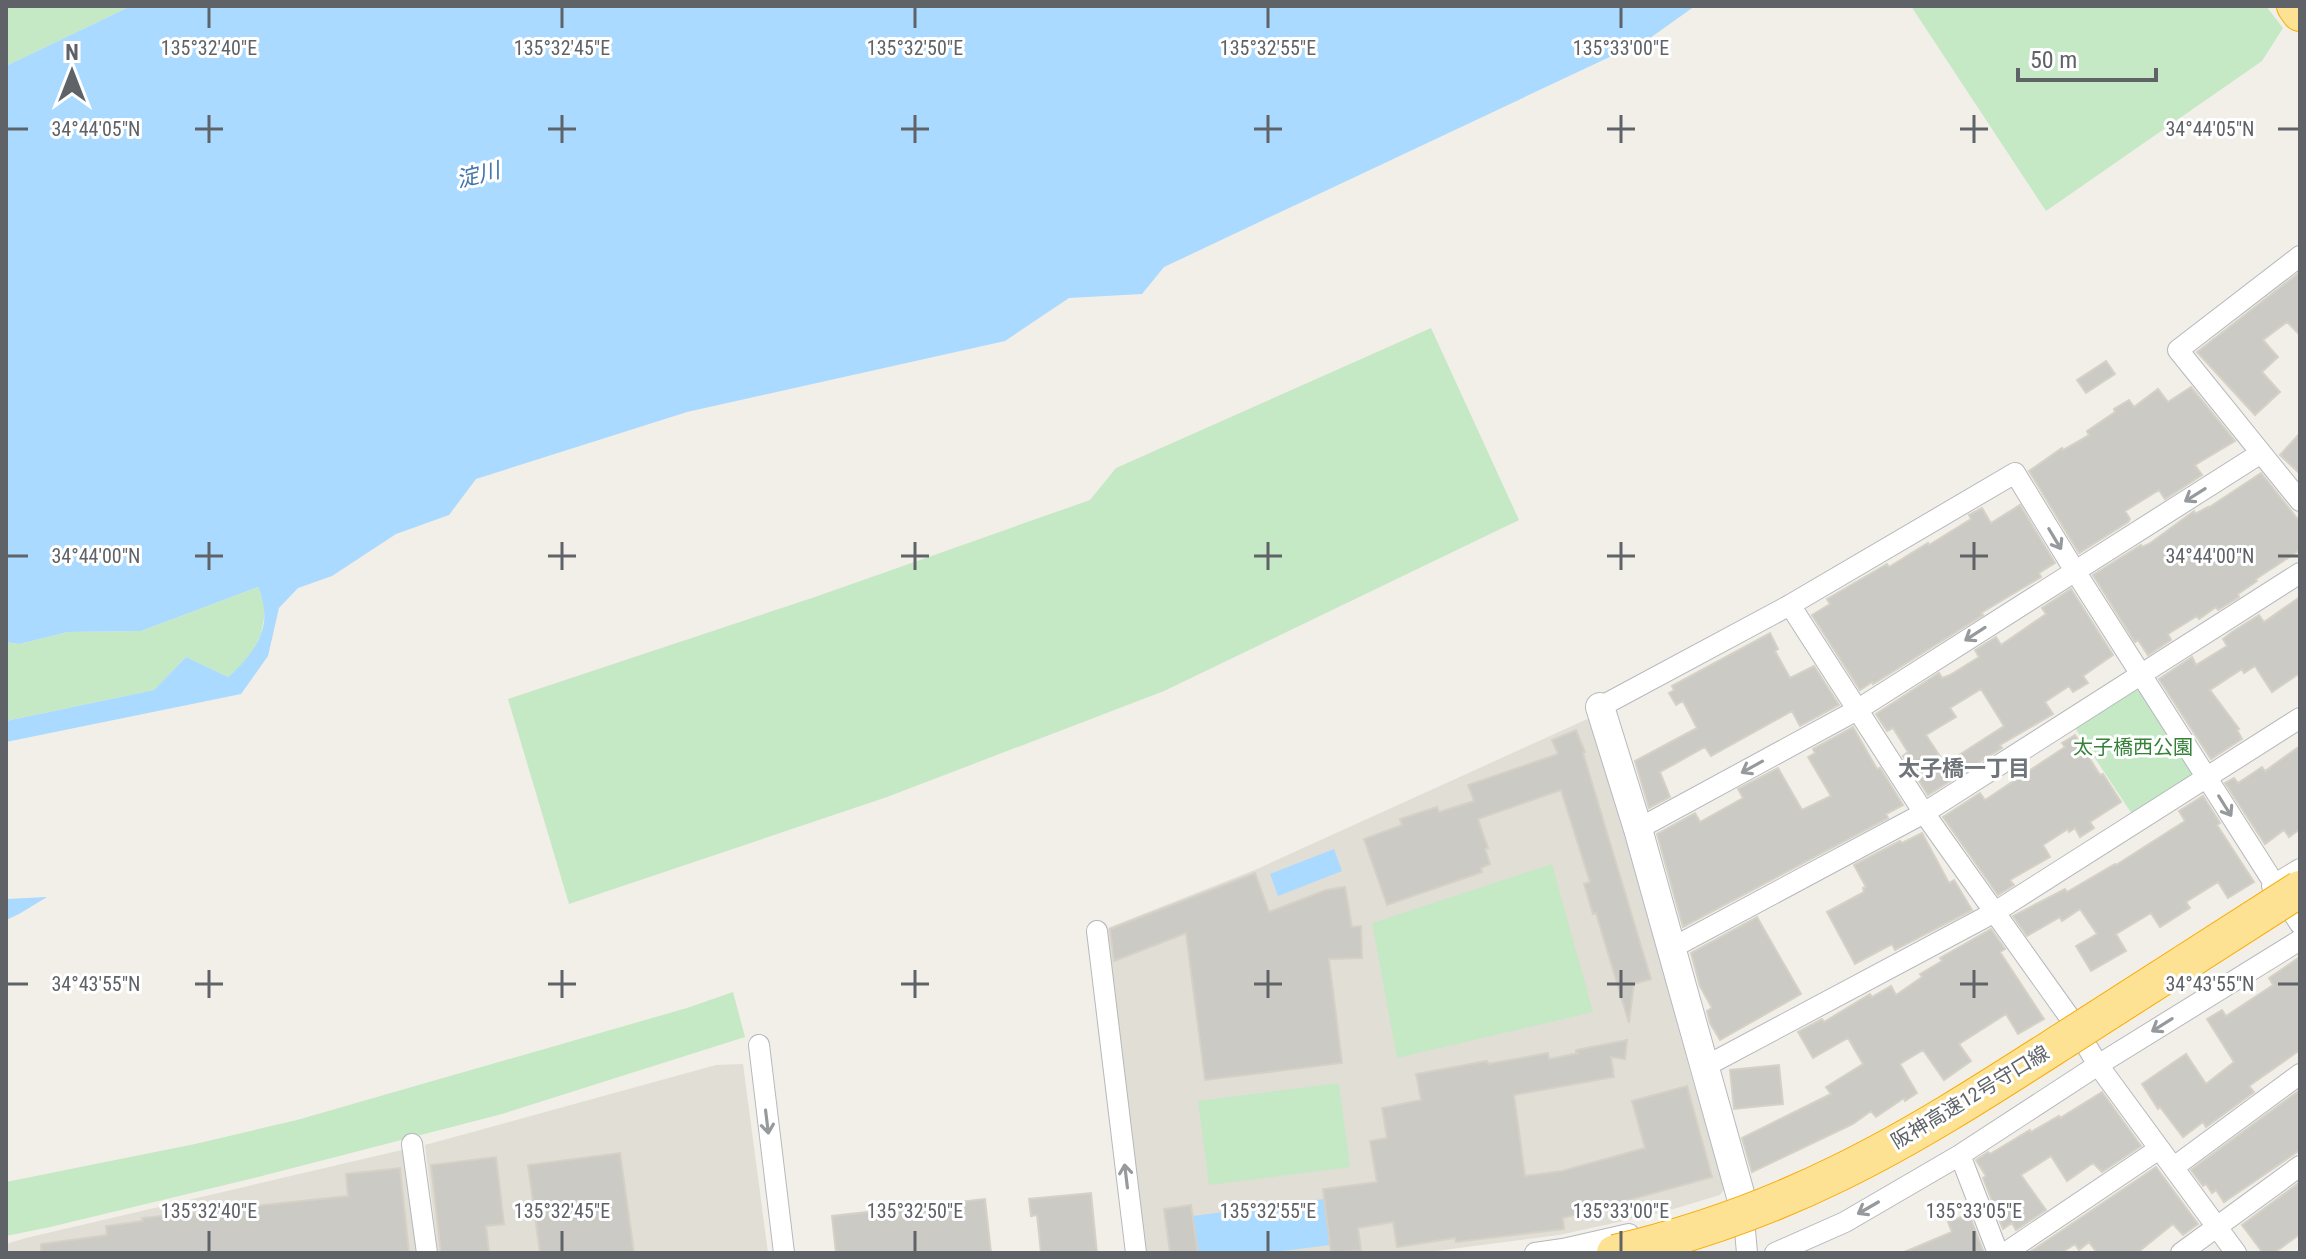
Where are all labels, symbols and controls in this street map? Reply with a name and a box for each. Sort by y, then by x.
north arrow [32,32,112,112]
scale bar [2018,32,2156,82]
text: 135°32'40"E [161,36,257,60]
text: 135°32'45"E [514,36,610,60]
text: 135°32'50"E [867,36,963,60]
text: 135°32'55"E [1220,36,1316,60]
text: 135°33'00"E [1573,36,1669,60]
text: N [65,40,79,65]
text: 50 m [2030,46,2077,74]
text: 34°44'05"N [51,117,141,141]
text: 34°44'05"N [2165,117,2255,141]
water label: 淀川 [454,157,504,192]
one-way arrow [2184,487,2207,503]
one-way arrow [2048,527,2064,550]
text: 34°44'00"N [51,544,141,568]
text: 34°44'00"N [2165,544,2255,568]
one-way arrow [1965,626,1987,643]
park label: 太子橋西公園 [2073,735,2193,759]
district label: 太子橋一丁目 [1898,756,2030,781]
one-way arrow [1741,759,1764,775]
one-way arrow [2218,794,2234,817]
text: 34°43'55"N [51,972,141,996]
text: 34°43'55"N [2165,972,2255,996]
one-way arrow [2151,1017,2174,1033]
street label: 阪神高速12号守口線 [1887,1040,2053,1154]
one-way arrow [760,1109,775,1135]
one-way arrow [1119,1163,1134,1189]
text: 135°32'40"E [161,1199,257,1223]
text: 135°32'45"E [514,1199,610,1223]
text: 135°32'50"E [867,1199,963,1223]
text: 135°32'55"E [1220,1199,1316,1223]
text: 135°33'00"E [1573,1199,1669,1223]
text: 135°33'05"E [1926,1199,2022,1223]
one-way arrow [1857,1201,1881,1216]

